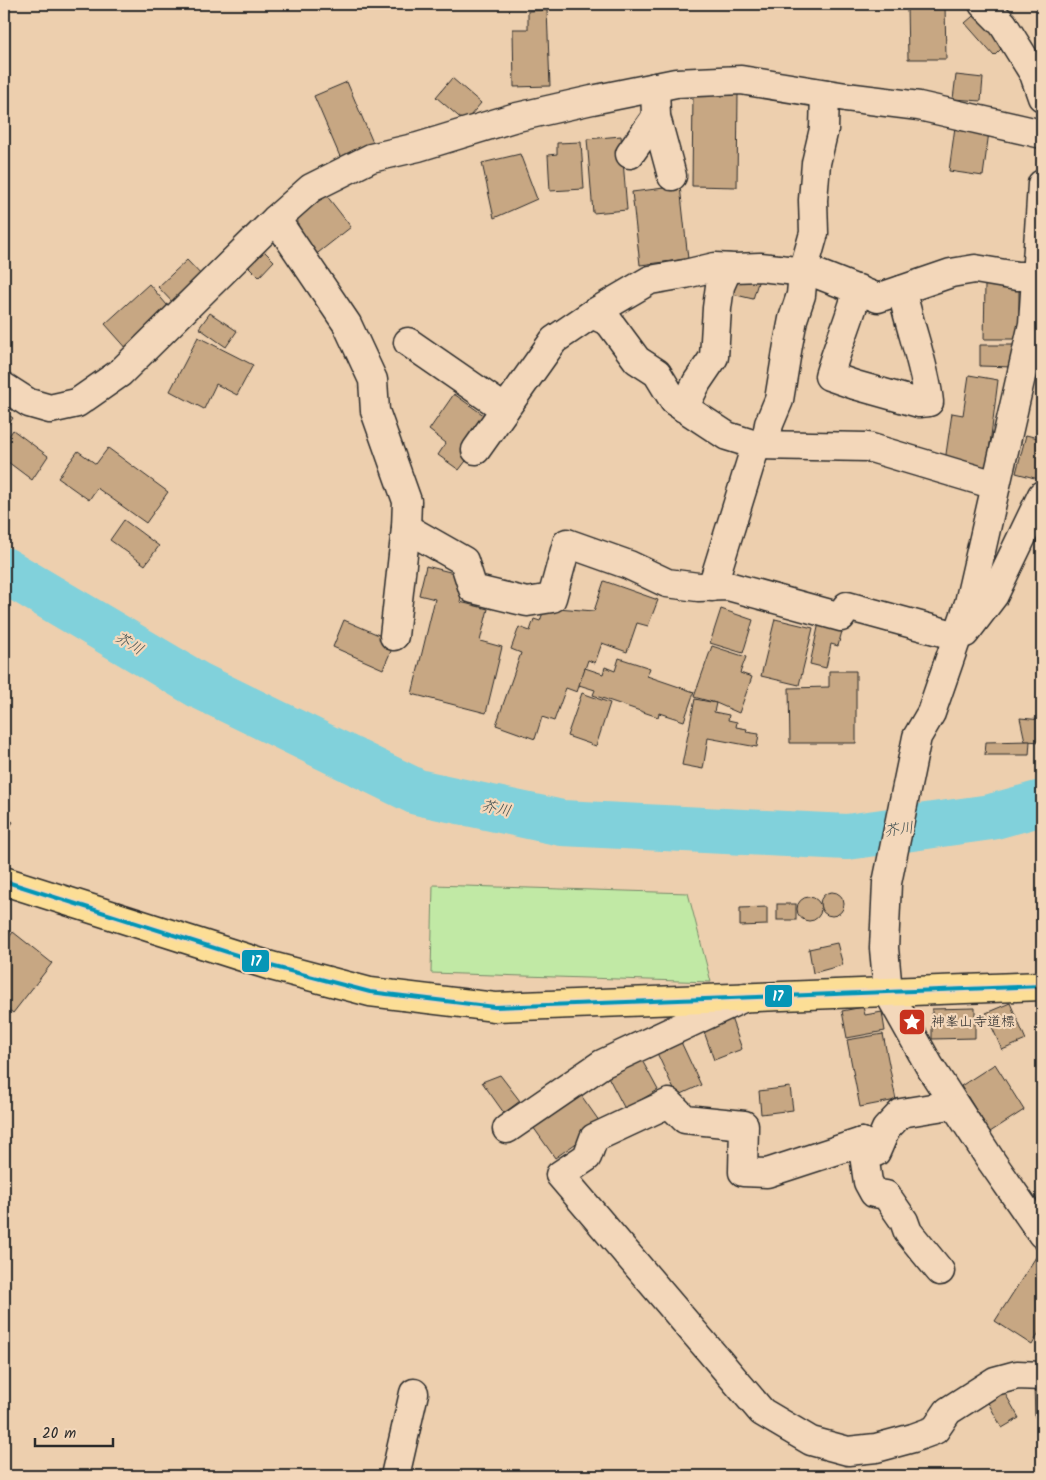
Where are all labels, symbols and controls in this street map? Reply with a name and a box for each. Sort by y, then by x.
water label: 芥川 [110,626,148,662]
water label: 芥川 [479,794,513,824]
water label: 芥川 [882,816,916,844]
line badge: 17 [241,949,270,973]
text: 17 [251,951,262,973]
line badge: 17 [764,984,793,1008]
text: 17 [773,986,784,1008]
place icon: 神峯山寺道標 [897,1007,927,1037]
place label: 神峯山寺道標 [931,1011,1015,1033]
scale bar [35,1415,112,1447]
text: 20 m [42,1422,76,1446]

